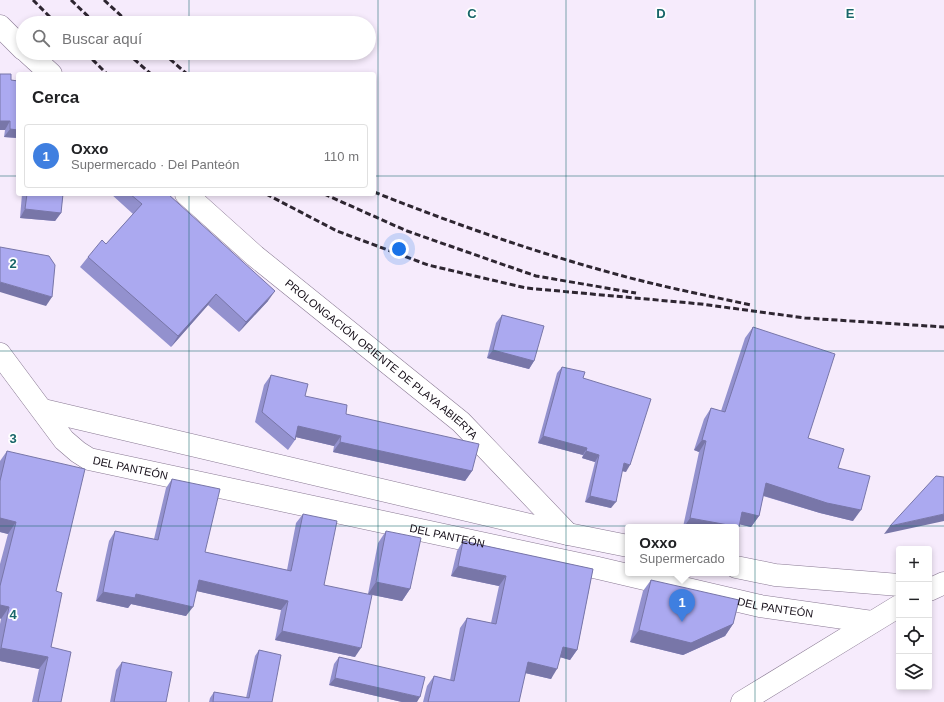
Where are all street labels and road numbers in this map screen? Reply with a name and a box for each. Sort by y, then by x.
street label: PROLONGACIÓN ORIENTE DE PLAYA ABIERTA [283,277,480,442]
street label: DEL PANTEÓN [92,454,169,482]
street label: DEL PANTEÓN [409,522,486,550]
street label: DEL PANTEÓN [736,595,814,620]

